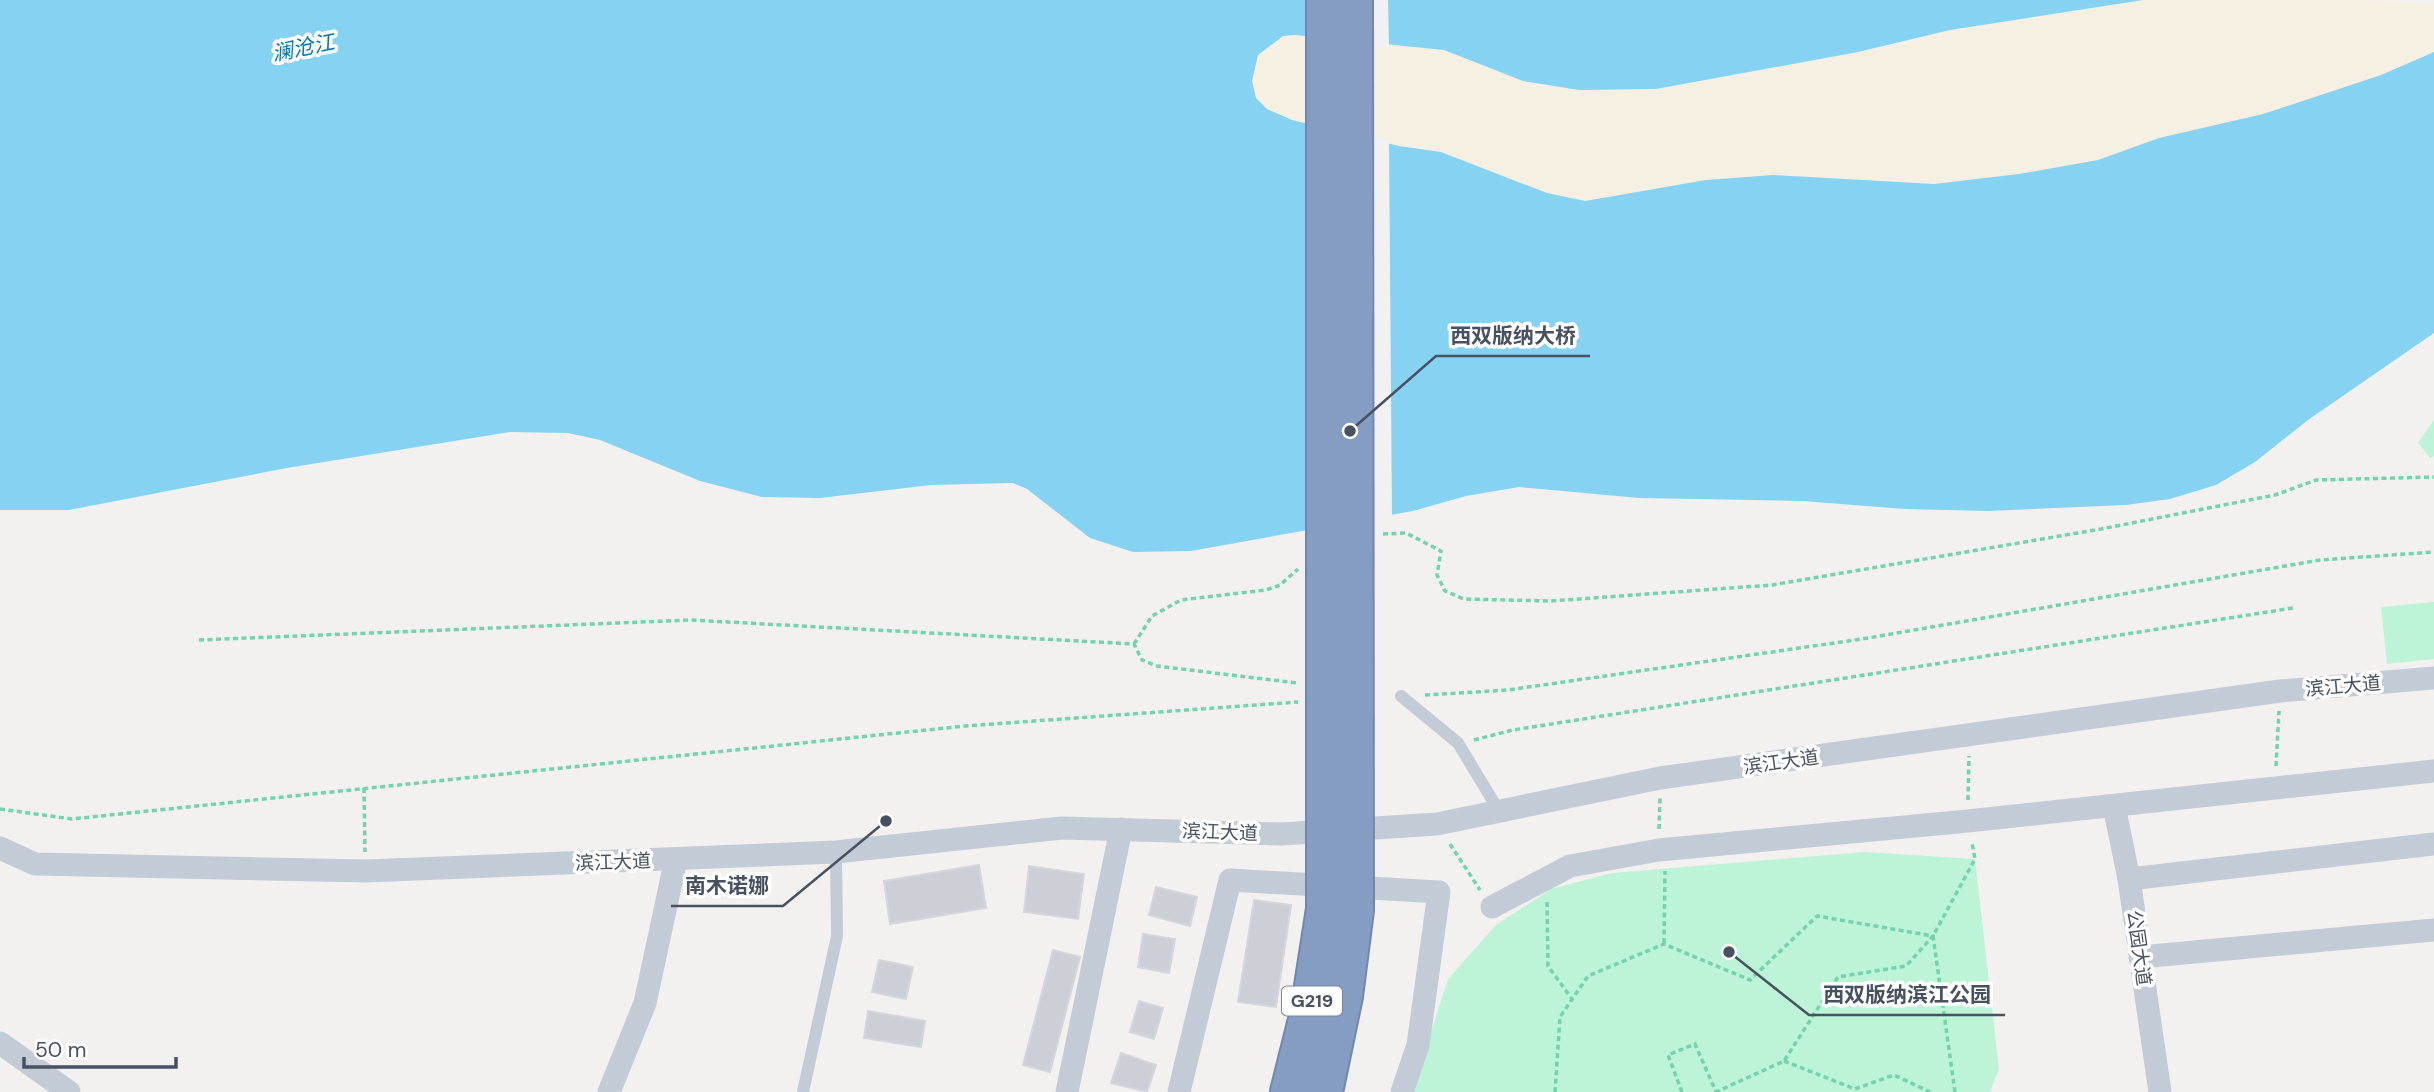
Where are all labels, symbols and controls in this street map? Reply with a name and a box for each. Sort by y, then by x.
water label: 澜沧江 [269,28,339,68]
callout: 西双版纳大桥 [1436,314,1590,356]
text: 西双版纳大桥 [1450,322,1576,350]
street label: 滨江大道 [2304,670,2382,702]
street label: 滨江大道 [1742,744,1820,780]
street label: 滨江大道 [1182,818,1258,846]
street label: 滨江大道 [575,848,651,876]
callout: 南木诺娜 [671,864,783,906]
text: 南木诺娜 [685,872,769,900]
street label: 公园大道 [2121,909,2157,987]
callout: 西双版纳滨江公园 [1809,973,2005,1015]
text: 西双版纳滨江公园 [1823,981,1991,1009]
road number: G219 [1282,986,1342,1016]
scale bar [24,1026,177,1070]
text: 50 m [35,1036,86,1064]

